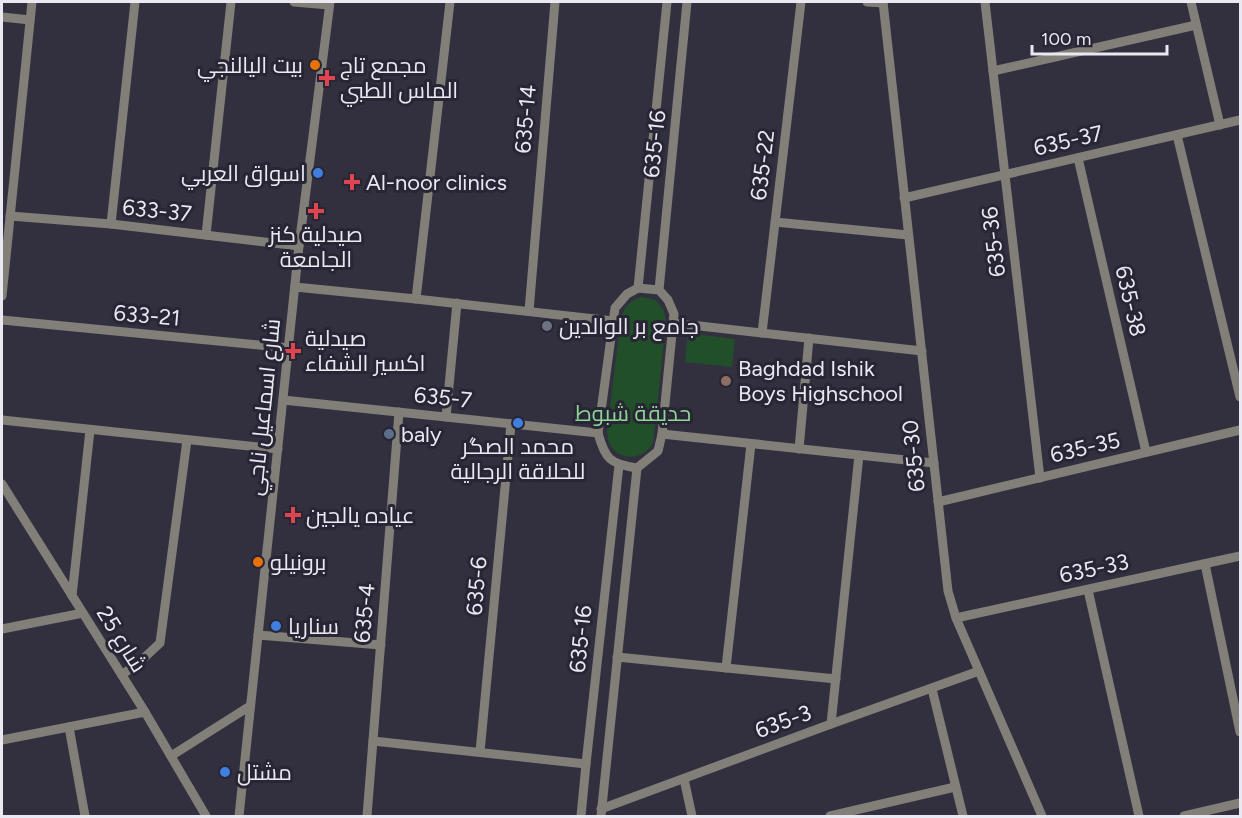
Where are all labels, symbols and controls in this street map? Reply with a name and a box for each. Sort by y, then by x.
scale bar [1032,18,1167,56]
text: 100 m [1041,28,1091,50]
place label: بيت اليالنجي [197,52,303,82]
place label: مجمع تاج الماس الطبي [340,52,458,107]
marker: بيت اليالنجي [308,58,322,72]
marker: مجمع تاج الماس الطبي [318,69,336,87]
street label: 635-14 [509,83,542,155]
street label: 635-16 [638,109,671,179]
street label: 635-37 [1031,119,1105,162]
street label: 635-22 [745,128,780,202]
place label: اسواق العربي [181,160,306,190]
marker: اسواق العربي [311,166,325,180]
place label: Al-noor clinics [366,169,507,196]
marker: Al-noor clinics [343,173,361,191]
street label: 633-37 [121,193,193,228]
marker: صيدلية كنز الجامعة [309,204,323,218]
street label: 635-36 [976,205,1011,279]
place label: صيدلية كنز الجامعة [267,221,363,273]
street label: 635-38 [1109,263,1152,339]
street label: 633-21 [112,299,181,332]
place label: جامع بر الوالدين [559,313,699,341]
street label: شارع اسماعيل ناجي [241,317,289,497]
marker: جامع بر الوالدين [540,319,554,333]
place label: صيدلية اكسير الشفاء [305,325,426,377]
marker: صيدلية اكسير الشفاء [286,344,300,358]
place label: Baghdad Ishik Boys Highschool [738,355,903,407]
marker: Baghdad Ishik Boys Highschool [719,374,733,388]
street label: 635-7 [413,381,473,414]
park label: حديقة شبوط [575,400,691,427]
marker: محمد الصگر للحلاقة الرجالية [511,416,525,430]
street label: 635-30 [896,419,931,493]
place label: baly [401,421,442,448]
street label: 635-35 [1048,426,1123,469]
marker: baly [382,427,396,441]
place label: محمد الصگر للحلاقة الرجالية [451,433,585,485]
place label: عياده يالجين [306,502,414,529]
marker: عياده يالجين [284,506,302,524]
street label: 635-33 [1057,548,1131,589]
place label: برونيلو [270,549,326,576]
marker: برونيلو [251,555,265,569]
street label: 635-6 [460,556,493,616]
street label: 635-4 [348,582,381,644]
street label: شارع 25 [90,601,152,678]
street label: 635-16 [564,604,597,674]
place label: سناريا [288,613,339,640]
marker: سناريا [269,619,283,633]
street label: 635-3 [751,699,815,744]
place label: مشتل [237,759,292,786]
marker: مشتل [218,765,232,779]

